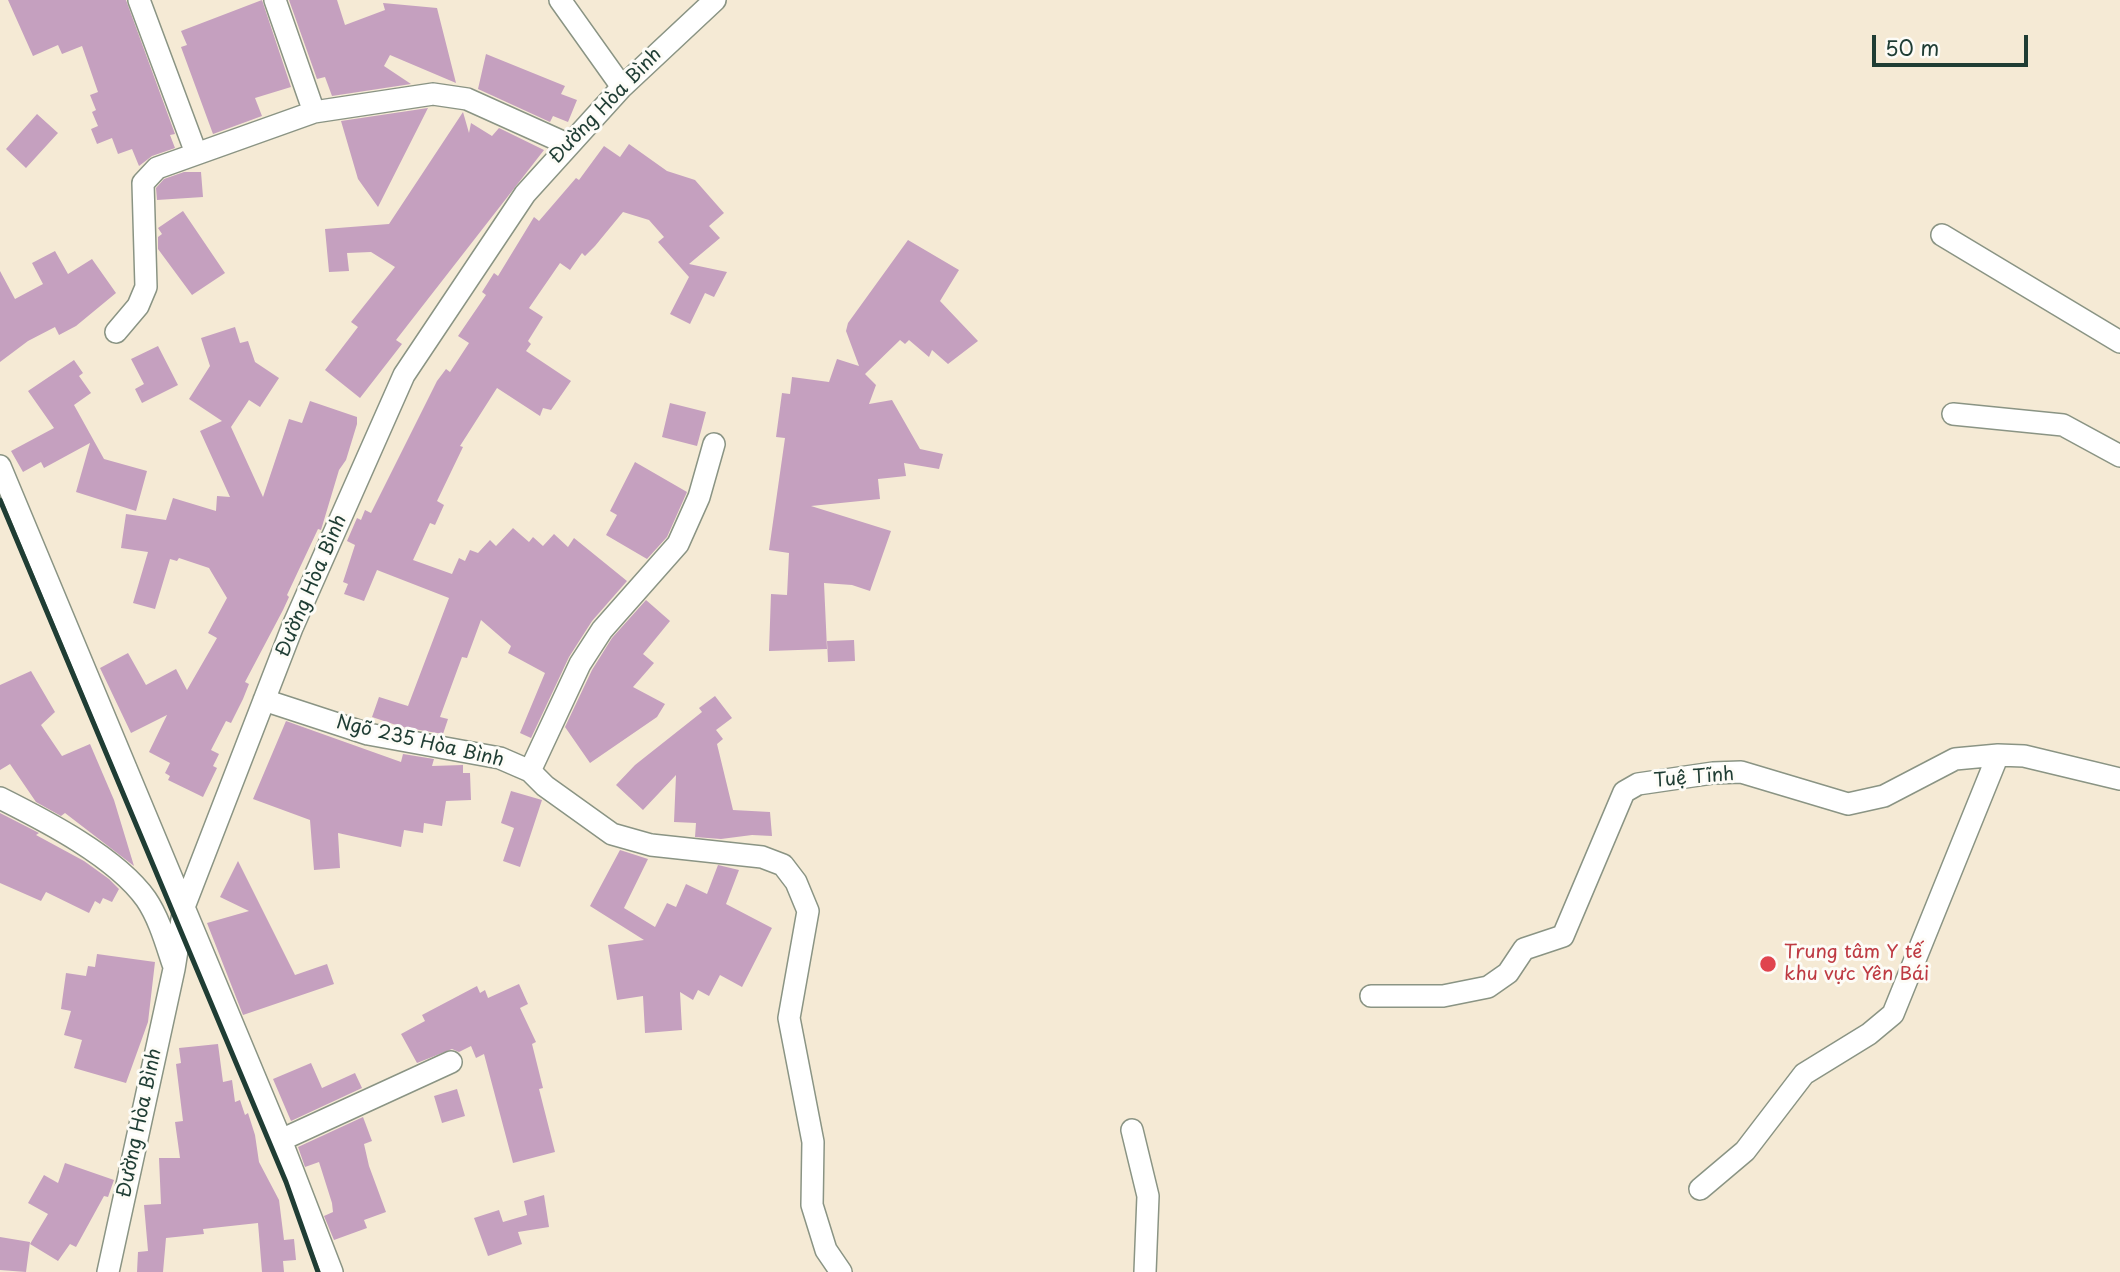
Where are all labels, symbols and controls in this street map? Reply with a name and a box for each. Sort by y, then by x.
scale bar [1875,21,2031,65]
text: 50 m [1885,31,1939,63]
street label: Đường Hòa Bình [545,43,667,169]
street label: Đường Hòa Bình [272,512,352,660]
street label: Ngõ 235 Hòa Bình [334,712,506,772]
street label: Tuệ Tĩnh [1653,763,1735,793]
place label: Trung tâm Y tế khu vực Yên Bái [1784,942,1929,986]
marker: Trung tâm Y tế khu vực Yên Bái [1758,954,1778,974]
street label: Đường Hòa Bình [113,1046,167,1200]

